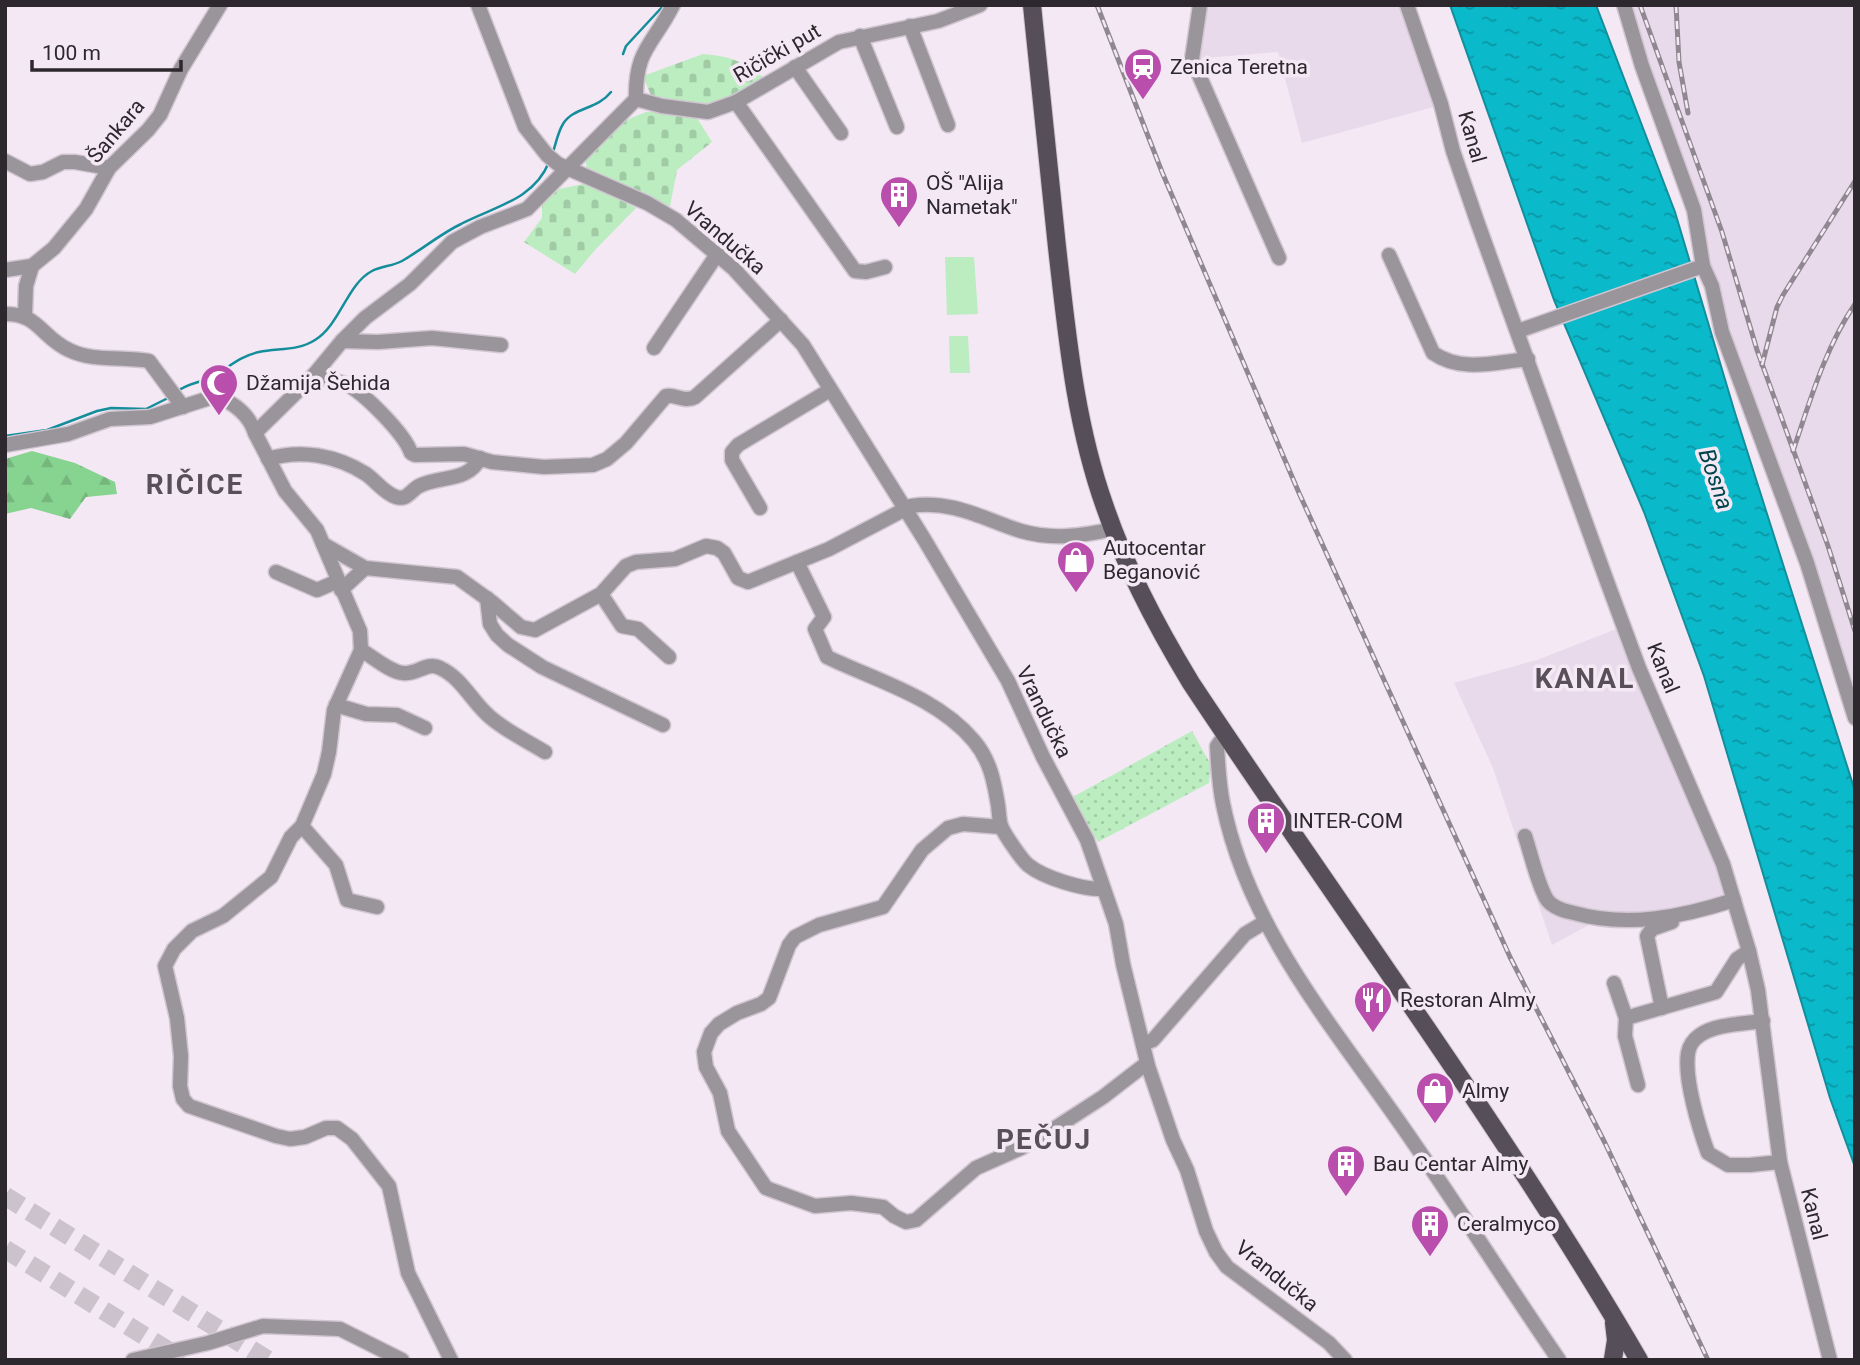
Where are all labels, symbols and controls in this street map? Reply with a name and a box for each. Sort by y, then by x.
street label: Ričički put [729,18,825,87]
scale bar [32,28,180,72]
text: 100 m [42,41,101,65]
station icon: Zenica Teretna [1122,46,1164,101]
place label: Zenica Teretna [1170,55,1308,79]
street label: Šankara [82,94,150,168]
street label: Kanal [1453,108,1491,166]
place label: OŠ "Alija Nametak" [926,171,1018,219]
building icon: OŠ "Alija Nametak" [878,174,920,229]
street label: Vrandučka [680,196,770,280]
mosque icon: Džamija Šehida [198,362,240,417]
place label: Džamija Šehida [246,371,390,395]
water label: Bosna [1693,445,1738,513]
district label: RIČICE [146,468,244,501]
place label: Autocentar Beganović [1103,536,1206,584]
shop icon: Autocentar Beganović [1055,539,1097,594]
street label: Kanal [1642,639,1684,697]
street label: Vrandučka [1011,662,1077,762]
district label: KANAL [1535,662,1635,695]
building icon: INTER-COM [1245,800,1287,855]
place label: INTER-COM [1293,809,1403,833]
restaurant icon: Restoran Almy [1352,979,1394,1034]
place label: Restoran Almy [1400,988,1536,1012]
shop icon: Almy [1414,1070,1456,1125]
place label: Almy [1462,1079,1509,1103]
district label: PEČUJ [996,1123,1092,1156]
building icon: Bau Centar Almy [1325,1143,1367,1198]
place label: Bau Centar Almy [1373,1152,1529,1176]
street label: Kanal [1796,1186,1832,1242]
building icon: Ceralmyco [1409,1203,1451,1258]
place label: Ceralmyco [1457,1212,1556,1236]
street label: Vrandučka [1231,1235,1323,1317]

